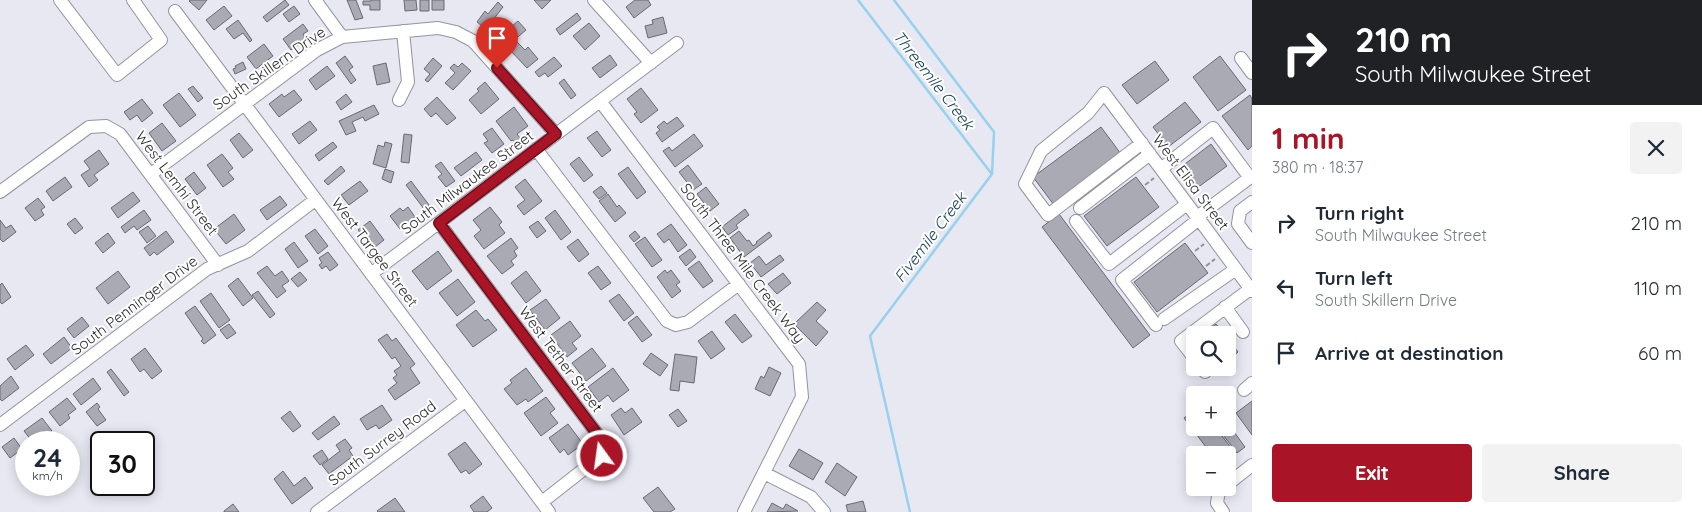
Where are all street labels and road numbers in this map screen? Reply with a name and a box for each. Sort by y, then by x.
street label: South Skillern Drive [209,22,329,114]
street label: South Milwaukee Street [397,126,537,238]
street label: West Lemhi Street [132,127,222,239]
street label: West Elisa Street [1149,130,1233,234]
street label: South Three Mile Creek Way [677,179,809,347]
street label: West Targee Street [328,193,422,311]
street label: South Penninger Drive [67,251,201,359]
street label: West Tether Street [515,302,607,416]
street label: South Surrey Road [324,396,440,490]

